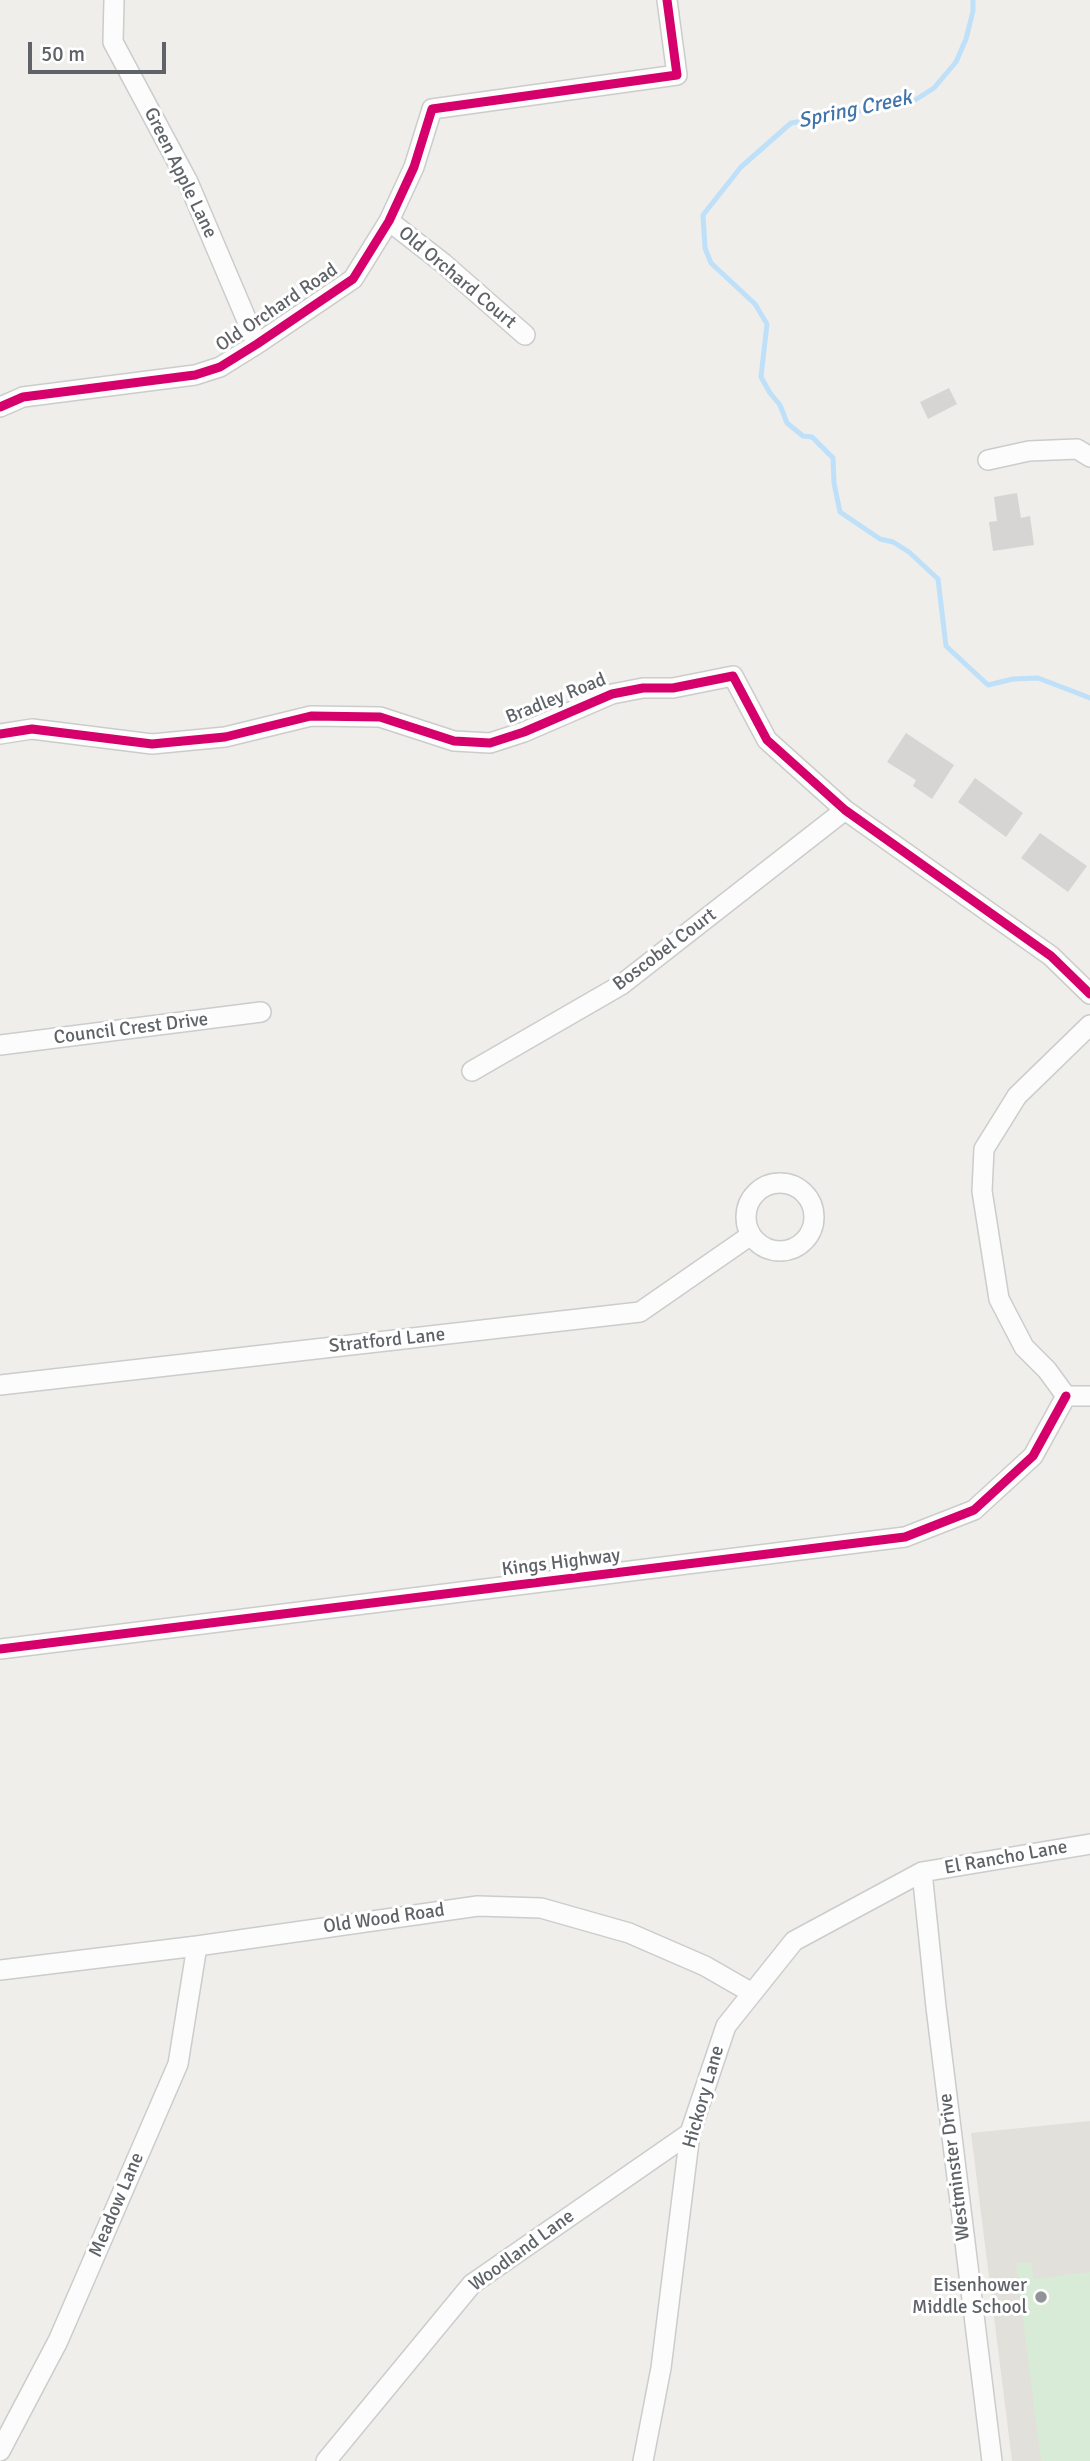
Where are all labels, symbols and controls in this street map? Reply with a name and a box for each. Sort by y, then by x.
scale bar [32,28,170,72]
text: 50 m [41,41,85,67]
water label: Spring Creek [796,86,914,134]
street label: Green Apple Lane [139,104,221,242]
street label: Old Orchard Court [393,222,521,334]
street label: Old Orchard Road [212,259,342,357]
street label: Bradley Road [503,669,609,729]
street label: Boscobel Court [609,904,721,996]
street label: Council Crest Drive [53,1008,209,1050]
street label: Stratford Lane [328,1324,446,1358]
street label: Kings Highway [500,1544,622,1582]
street label: El Rancho Lane [943,1836,1069,1880]
street label: Old Wood Road [322,1899,446,1939]
street label: Hickory Lane [678,2043,730,2151]
street label: Westminster Drive [935,2092,975,2242]
street label: Meadow Lane [85,2149,149,2261]
street label: Woodland Lane [465,2205,579,2297]
place label: Eisenhower Middle School [912,2275,1027,2319]
marker: Eisenhower Middle School [1033,2289,1049,2305]

